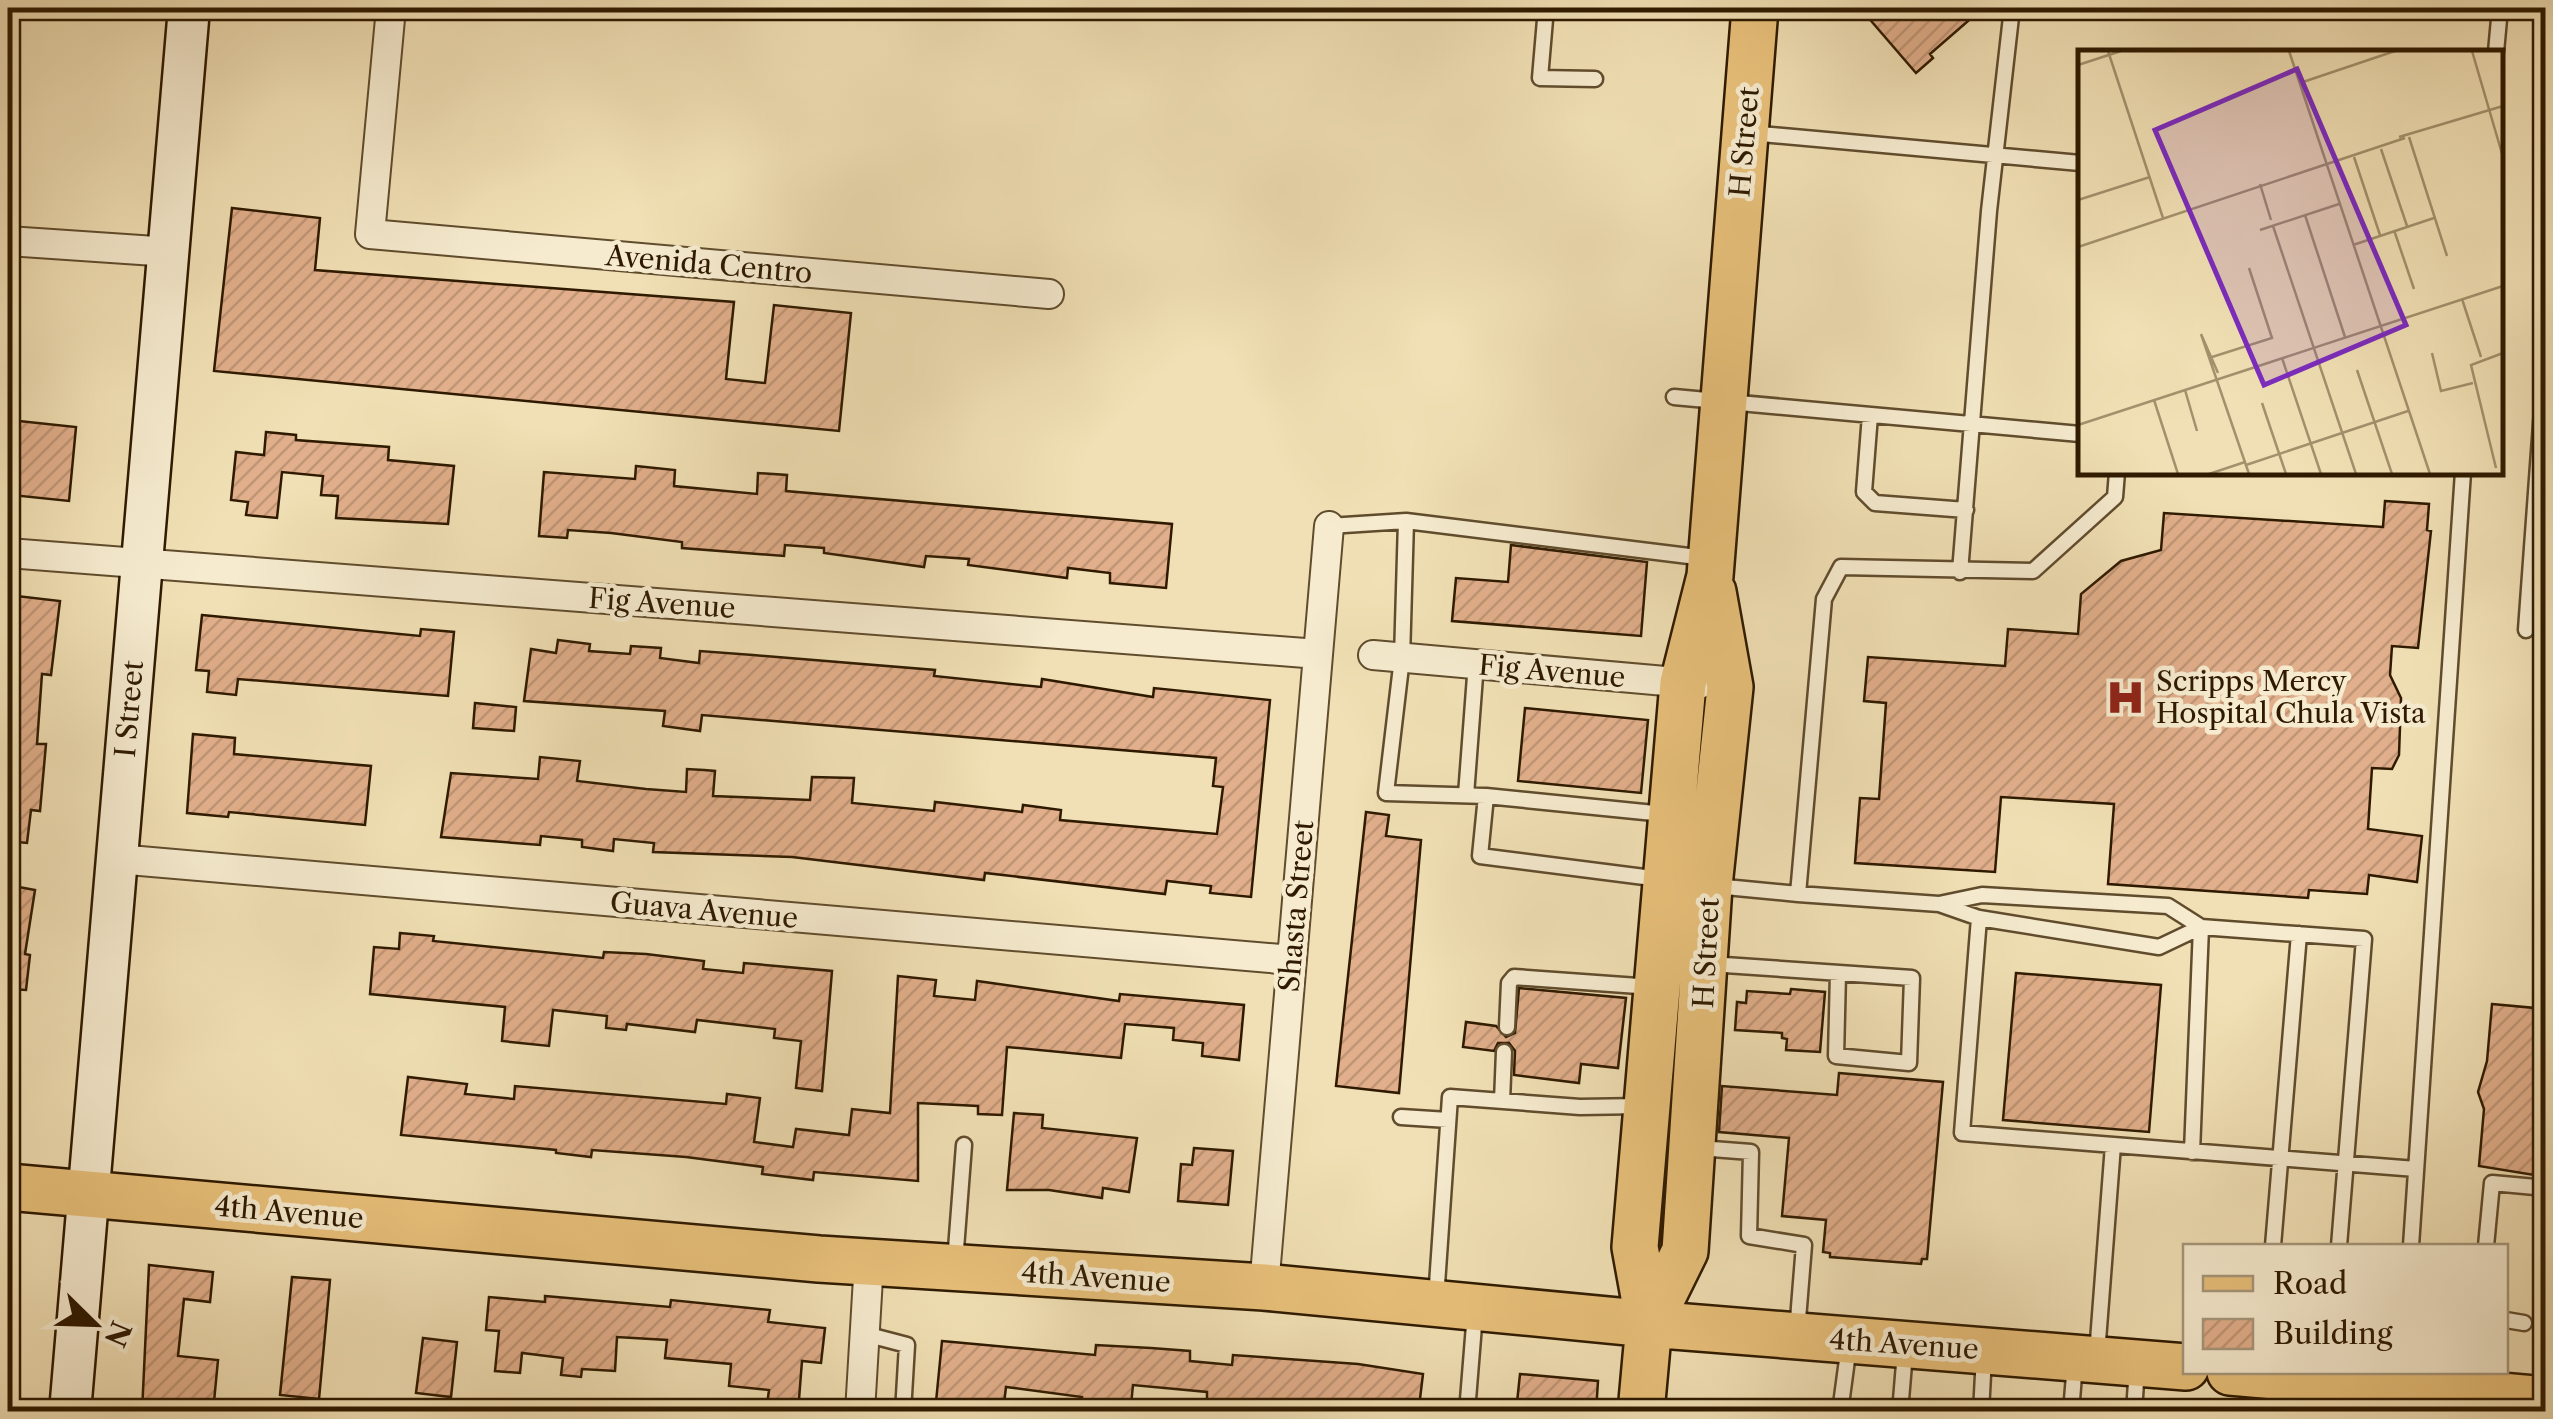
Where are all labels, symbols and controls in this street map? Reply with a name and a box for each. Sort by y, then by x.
inset map [2078,50,2503,475]
street label: H Street [1722,85,1766,199]
street label: Avenida Centro [603,238,814,290]
street label: Fig Avenue [587,581,737,625]
street label: Fig Avenue [1477,648,1627,694]
street label: I Street [108,659,150,759]
place label: Scripps Mercy Hospital Chula Vista [2156,664,2426,730]
hospital icon: Scripps Mercy Hospital Chula Vista [2105,676,2147,718]
street label: Shasta Street [1272,819,1320,993]
street label: Guava Avenue [609,885,799,935]
street label: H Street [1686,897,1726,1009]
street label: 4th Avenue [213,1189,365,1235]
legend [2183,1244,2508,1374]
street label: 4th Avenue [1020,1255,1172,1299]
text: Road [2273,1265,2347,1302]
north arrow [45,1274,145,1374]
text: Building [2273,1315,2393,1352]
text: N [98,1316,138,1352]
street label: 4th Avenue [1828,1322,1980,1366]

